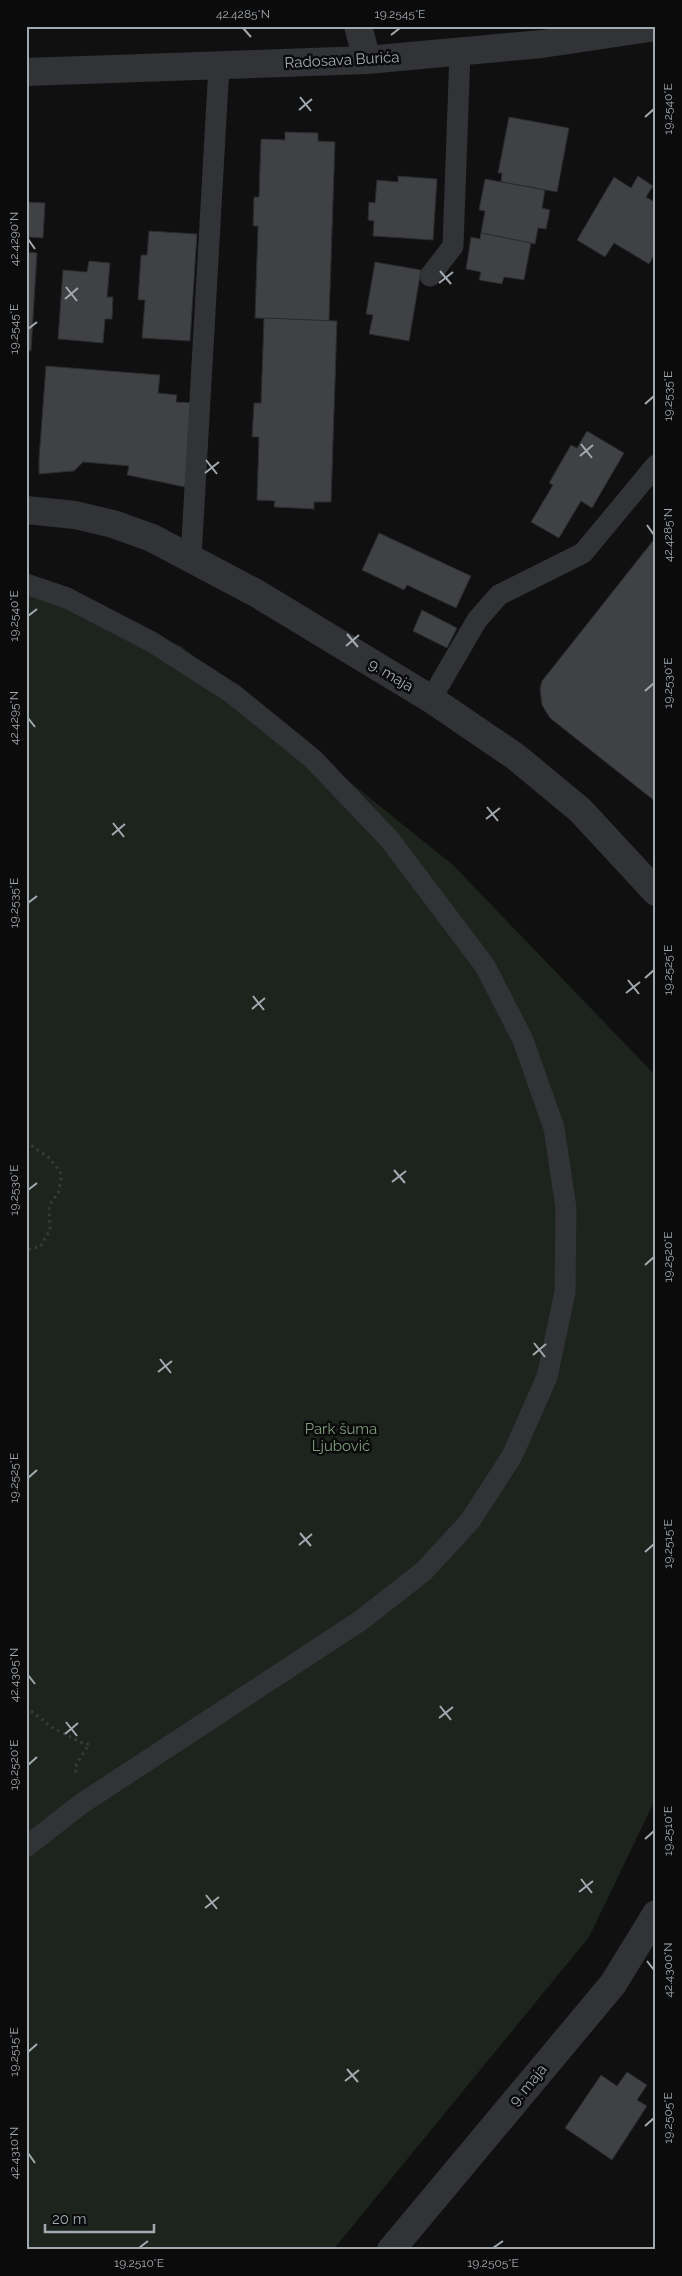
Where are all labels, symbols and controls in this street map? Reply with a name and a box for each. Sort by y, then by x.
text: 42.4285°N [216,7,270,21]
text: 19.2545°E [375,7,425,21]
street label: Radosava Burića [284,48,400,72]
text: 19.2540°E [661,83,675,135]
text: 42.4290°N [7,212,21,266]
text: 19.2545°E [7,304,21,354]
text: 19.2535°E [661,371,675,421]
text: 42.4285°N [661,508,675,562]
text: 19.2540°E [7,590,21,642]
street label: 9. maja [365,655,417,695]
text: 19.2530°E [661,657,675,709]
text: 42.4295°N [7,691,21,745]
text: 19.2535°E [7,878,21,928]
text: 19.2525°E [661,945,675,995]
text: 19.2530°E [7,1164,21,1216]
text: 19.2520°E [661,1231,675,1283]
park label: Park šuma Ljubović [305,1420,377,1455]
text: 19.2525°E [7,1453,21,1503]
text: 19.2515°E [661,1519,675,1569]
text: 42.4305°N [7,1648,21,1702]
text: 19.2520°E [7,1739,21,1791]
text: 19.2510°E [661,1806,675,1856]
text: 42.4300°N [661,1943,675,1997]
text: 19.2515°E [7,2027,21,2077]
street label: 9. maja [505,2060,551,2110]
text: 19.2505°E [661,2092,675,2144]
text: 42.4310°N [7,2127,21,2179]
scale bar [45,2201,154,2233]
text: 20 m [52,2210,87,2228]
text: 19.2510°E [114,2256,164,2270]
text: 19.2505°E [467,2256,519,2270]

